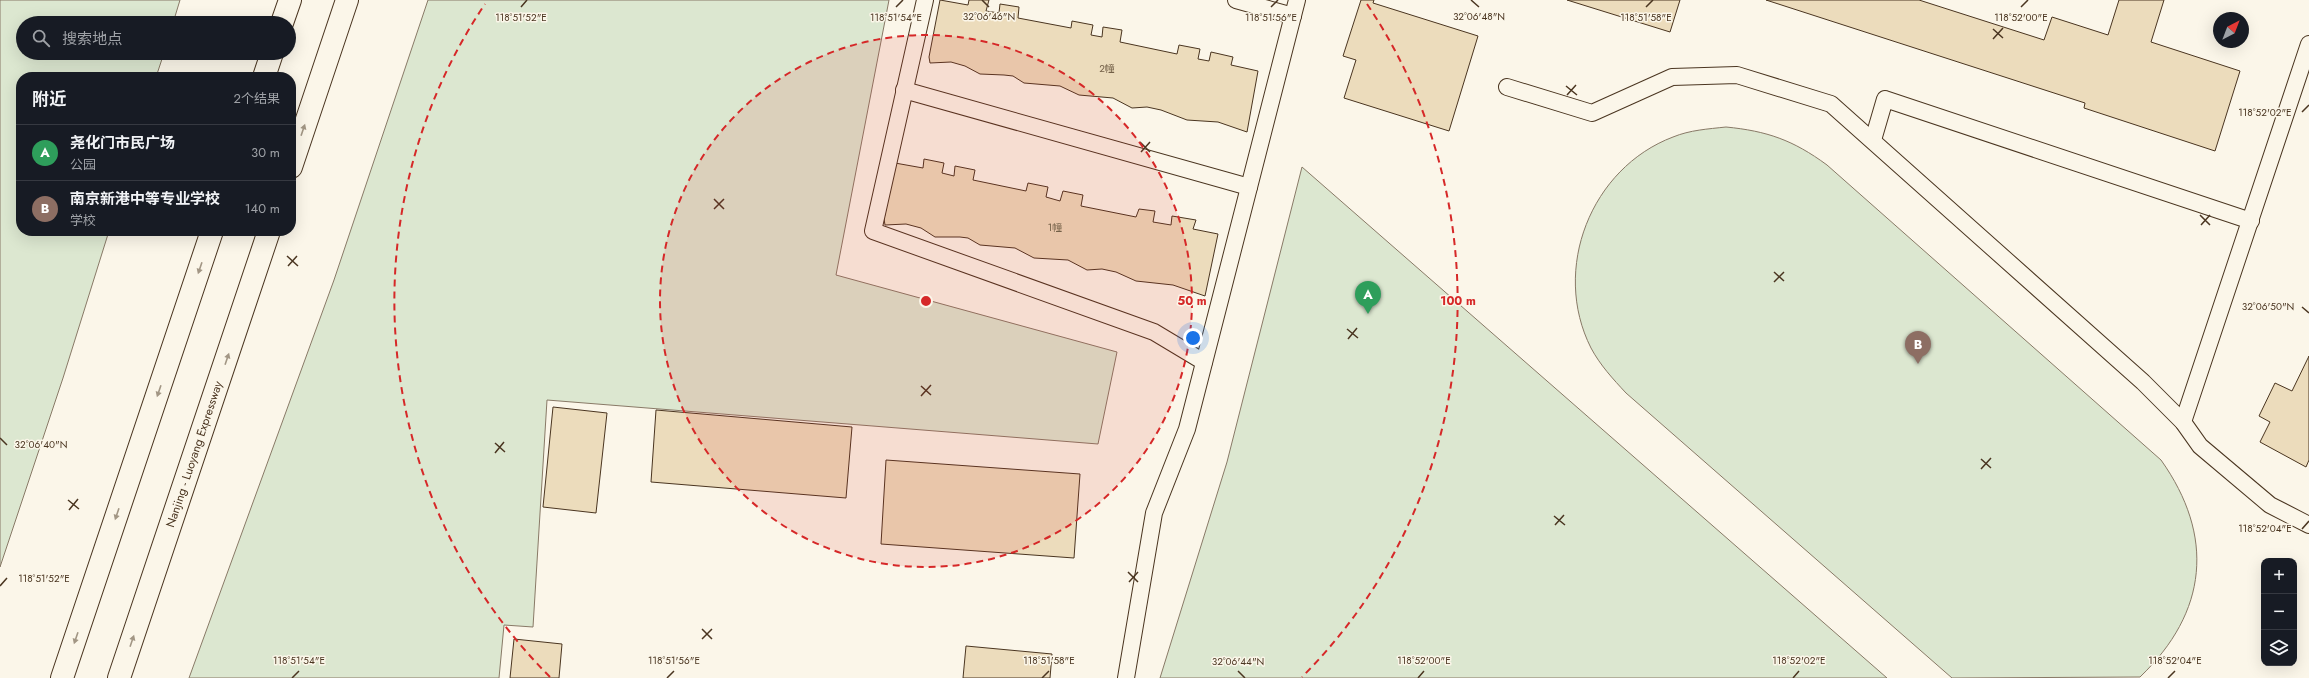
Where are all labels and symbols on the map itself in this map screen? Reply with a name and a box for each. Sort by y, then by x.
text: 32°06'46"N [963,9,1015,24]
text: 32°06'48"N [1453,9,1505,24]
text: 118°51'52"E [495,10,547,25]
text: 118°51'54"E [870,10,922,25]
text: 118°51'56"E [1245,10,1297,25]
text: 118°51'58"E [1620,10,1672,25]
text: 118°52'00"E [1994,10,2048,25]
north arrow [2213,12,2249,48]
house number: 2幢 [1099,61,1115,76]
text: 118°52'02"E [2238,105,2292,120]
one-way arrow [301,123,307,135]
house number: 1幢 [1048,220,1062,235]
one-way arrow [197,262,203,274]
pin: A [1355,281,1381,314]
text: 50 m [1177,292,1207,310]
text: 100 m [1440,292,1476,310]
centre of rings [919,294,933,308]
text: 32°06'50"N [2242,299,2294,314]
your location [1183,328,1203,348]
pin: B [1905,331,1931,364]
one-way arrow [224,352,230,364]
street label: Nanjing - Luoyang Expressway [161,378,227,530]
one-way arrow [155,386,161,398]
text: 32°06'40"N [15,437,67,452]
one-way arrow [114,509,120,521]
text: 118°52'04"E [2238,521,2292,536]
text: 118°51'52"E [18,571,70,586]
one-way arrow [73,632,79,644]
one-way arrow [129,635,135,647]
text: 118°51'54"E [273,653,325,668]
text: 118°51'56"E [648,653,700,668]
text: 118°51'58"E [1023,653,1075,668]
text: 118°52'00"E [1397,653,1451,668]
text: 118°52'02"E [1772,653,1826,668]
text: 118°52'04"E [2148,653,2202,668]
text: 32°06'44"N [1212,654,1264,669]

